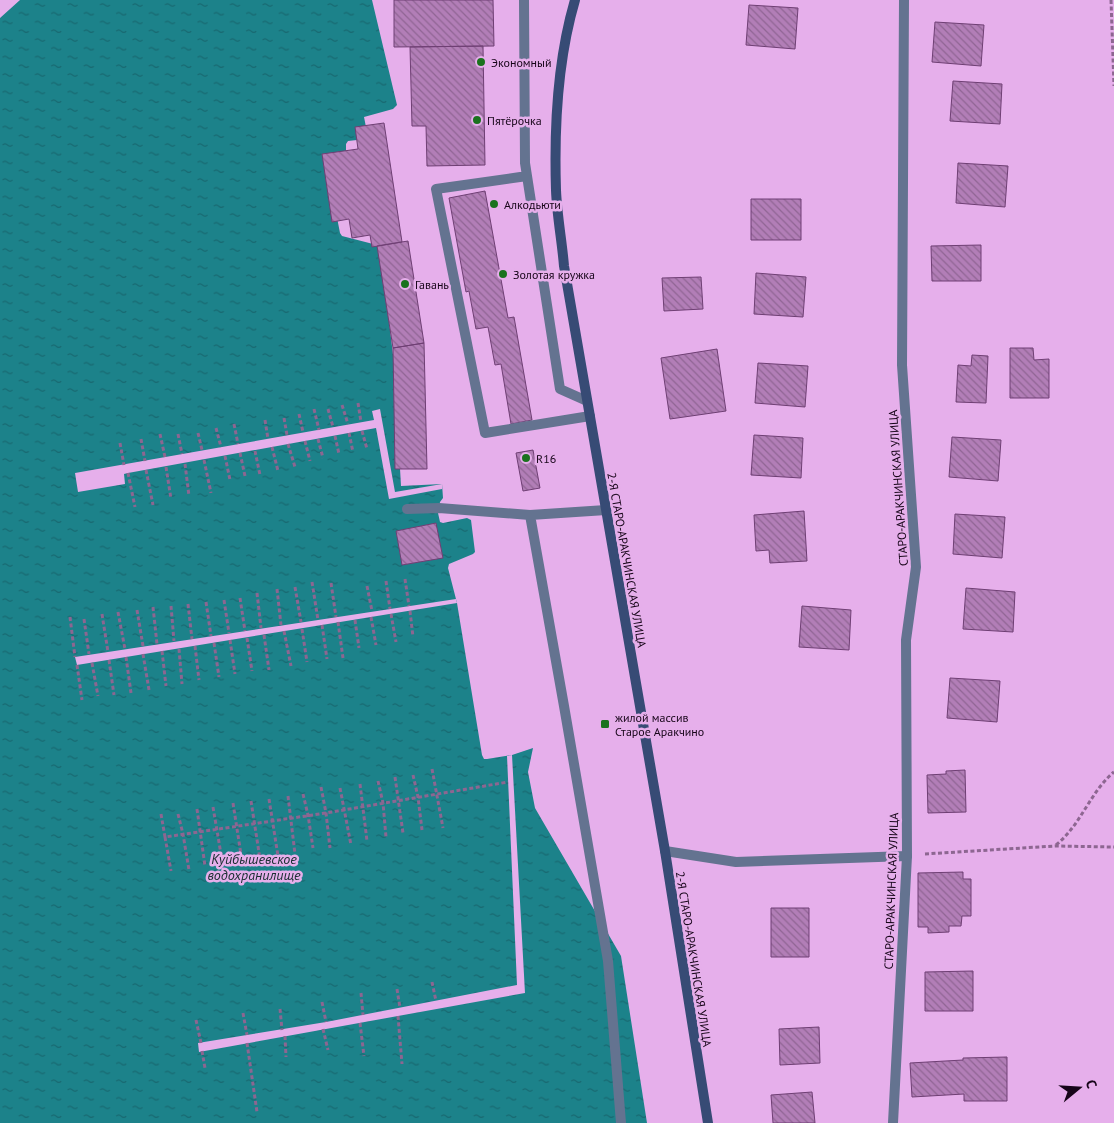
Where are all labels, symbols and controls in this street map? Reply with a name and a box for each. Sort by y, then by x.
place label: Экономный [491,55,552,70]
marker: Экономный [475,56,487,68]
place label: Пятёрочка [487,113,542,128]
marker: Пятёрочка [471,114,483,126]
place label: Алкодьюти [504,197,561,212]
marker: Алкодьюти [488,198,500,210]
place label: Золотая кружка [513,267,595,282]
marker: Золотая кружка [497,268,509,280]
place label: Гавань [415,277,449,292]
marker: Гавань [399,278,411,290]
street label: СТАРО-АРАКЧИНСКАЯ УЛИЦА [885,409,911,567]
place label: R16 [536,451,556,466]
marker: R16 [520,452,532,464]
street label: 2-Я СТАРО-АРАКЧИНСКАЯ УЛИЦА [604,471,650,649]
place label: жилой массив Старое Аракчино [615,710,704,739]
marker: жилой массив Старое Аракчино [599,718,611,730]
street label: СТАРО-АРАКЧИНСКАЯ УЛИЦА [881,812,901,970]
water label: Куйбышевское водохранилище [207,850,301,884]
street label: 2-Я СТАРО-АРАКЧИНСКАЯ УЛИЦА [673,870,715,1048]
north arrow [1054,1063,1104,1113]
text: С [1082,1077,1101,1091]

